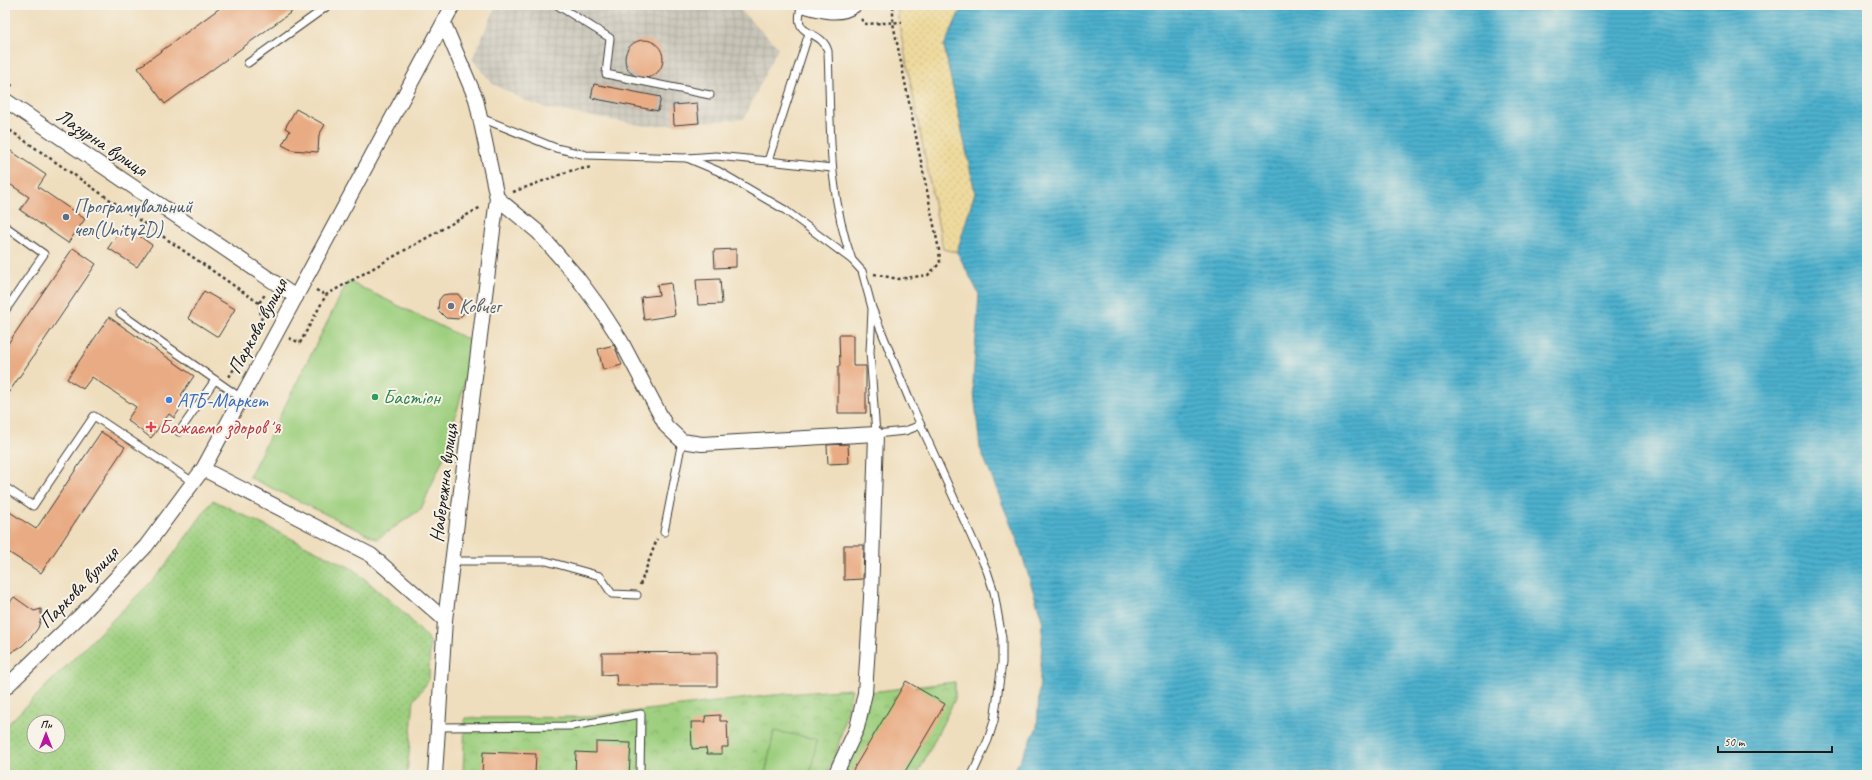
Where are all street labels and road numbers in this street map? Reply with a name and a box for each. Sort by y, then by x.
street label: Лазурна вулиця [51,103,153,184]
street label: Паркова вулиця [222,272,294,378]
street label: Набережна вулиця [424,422,463,544]
street label: Паркова вулиця [33,540,125,634]

